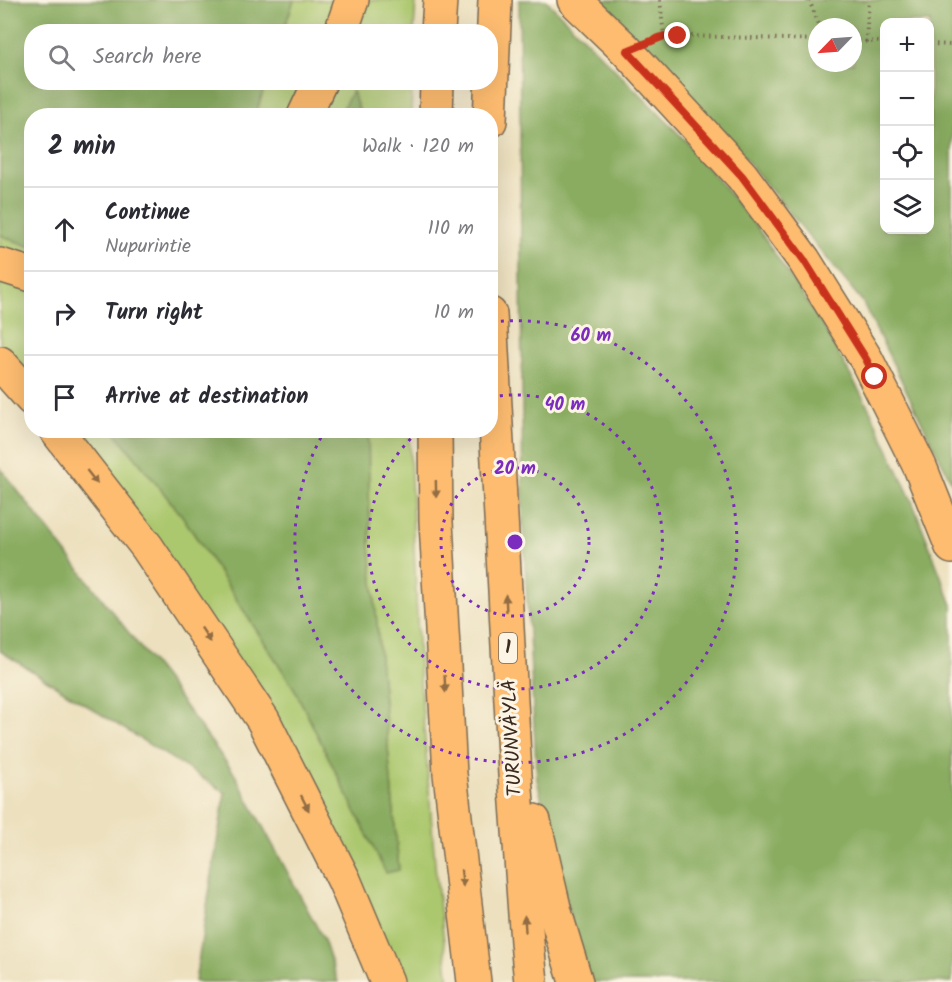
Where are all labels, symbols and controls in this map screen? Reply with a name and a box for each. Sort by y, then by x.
north arrow [808,18,862,72]
map controls [880,18,934,234]
button: + [880,18,934,72]
route end [664,22,690,48]
search box [24,24,498,90]
text: Search here [93,40,201,75]
icon: search [45,41,78,74]
button: − [880,72,934,126]
text: 2 min [48,126,116,168]
button: locate [880,126,934,180]
text: Walk · 120 m [362,131,474,163]
button: layers [880,180,934,234]
text: Continue [105,196,190,231]
icon: ahead [48,213,81,246]
text: 110 m [428,213,474,245]
text: Nupurintie [105,231,191,263]
text: Turn right [105,296,203,331]
icon: right [48,297,81,330]
text: 10 m [434,297,474,329]
text: 60 m [571,322,612,351]
route start [861,363,887,389]
text: Arrive at destination [105,380,308,415]
icon: arrive [48,381,81,414]
text: 40 m [545,391,586,420]
text: 20 m [494,455,536,484]
one-way arrow [86,469,98,484]
one-way arrow [431,479,440,498]
centre of rings [505,532,525,552]
one-way arrow [501,594,510,613]
one-way arrow [200,627,211,643]
road number: 1 [499,633,517,663]
one-way arrow [440,674,450,693]
street label: TURUNVÄYLÄ [494,679,532,797]
one-way arrow [300,794,310,811]
one-way arrow [457,868,467,887]
one-way arrow [521,914,530,933]

